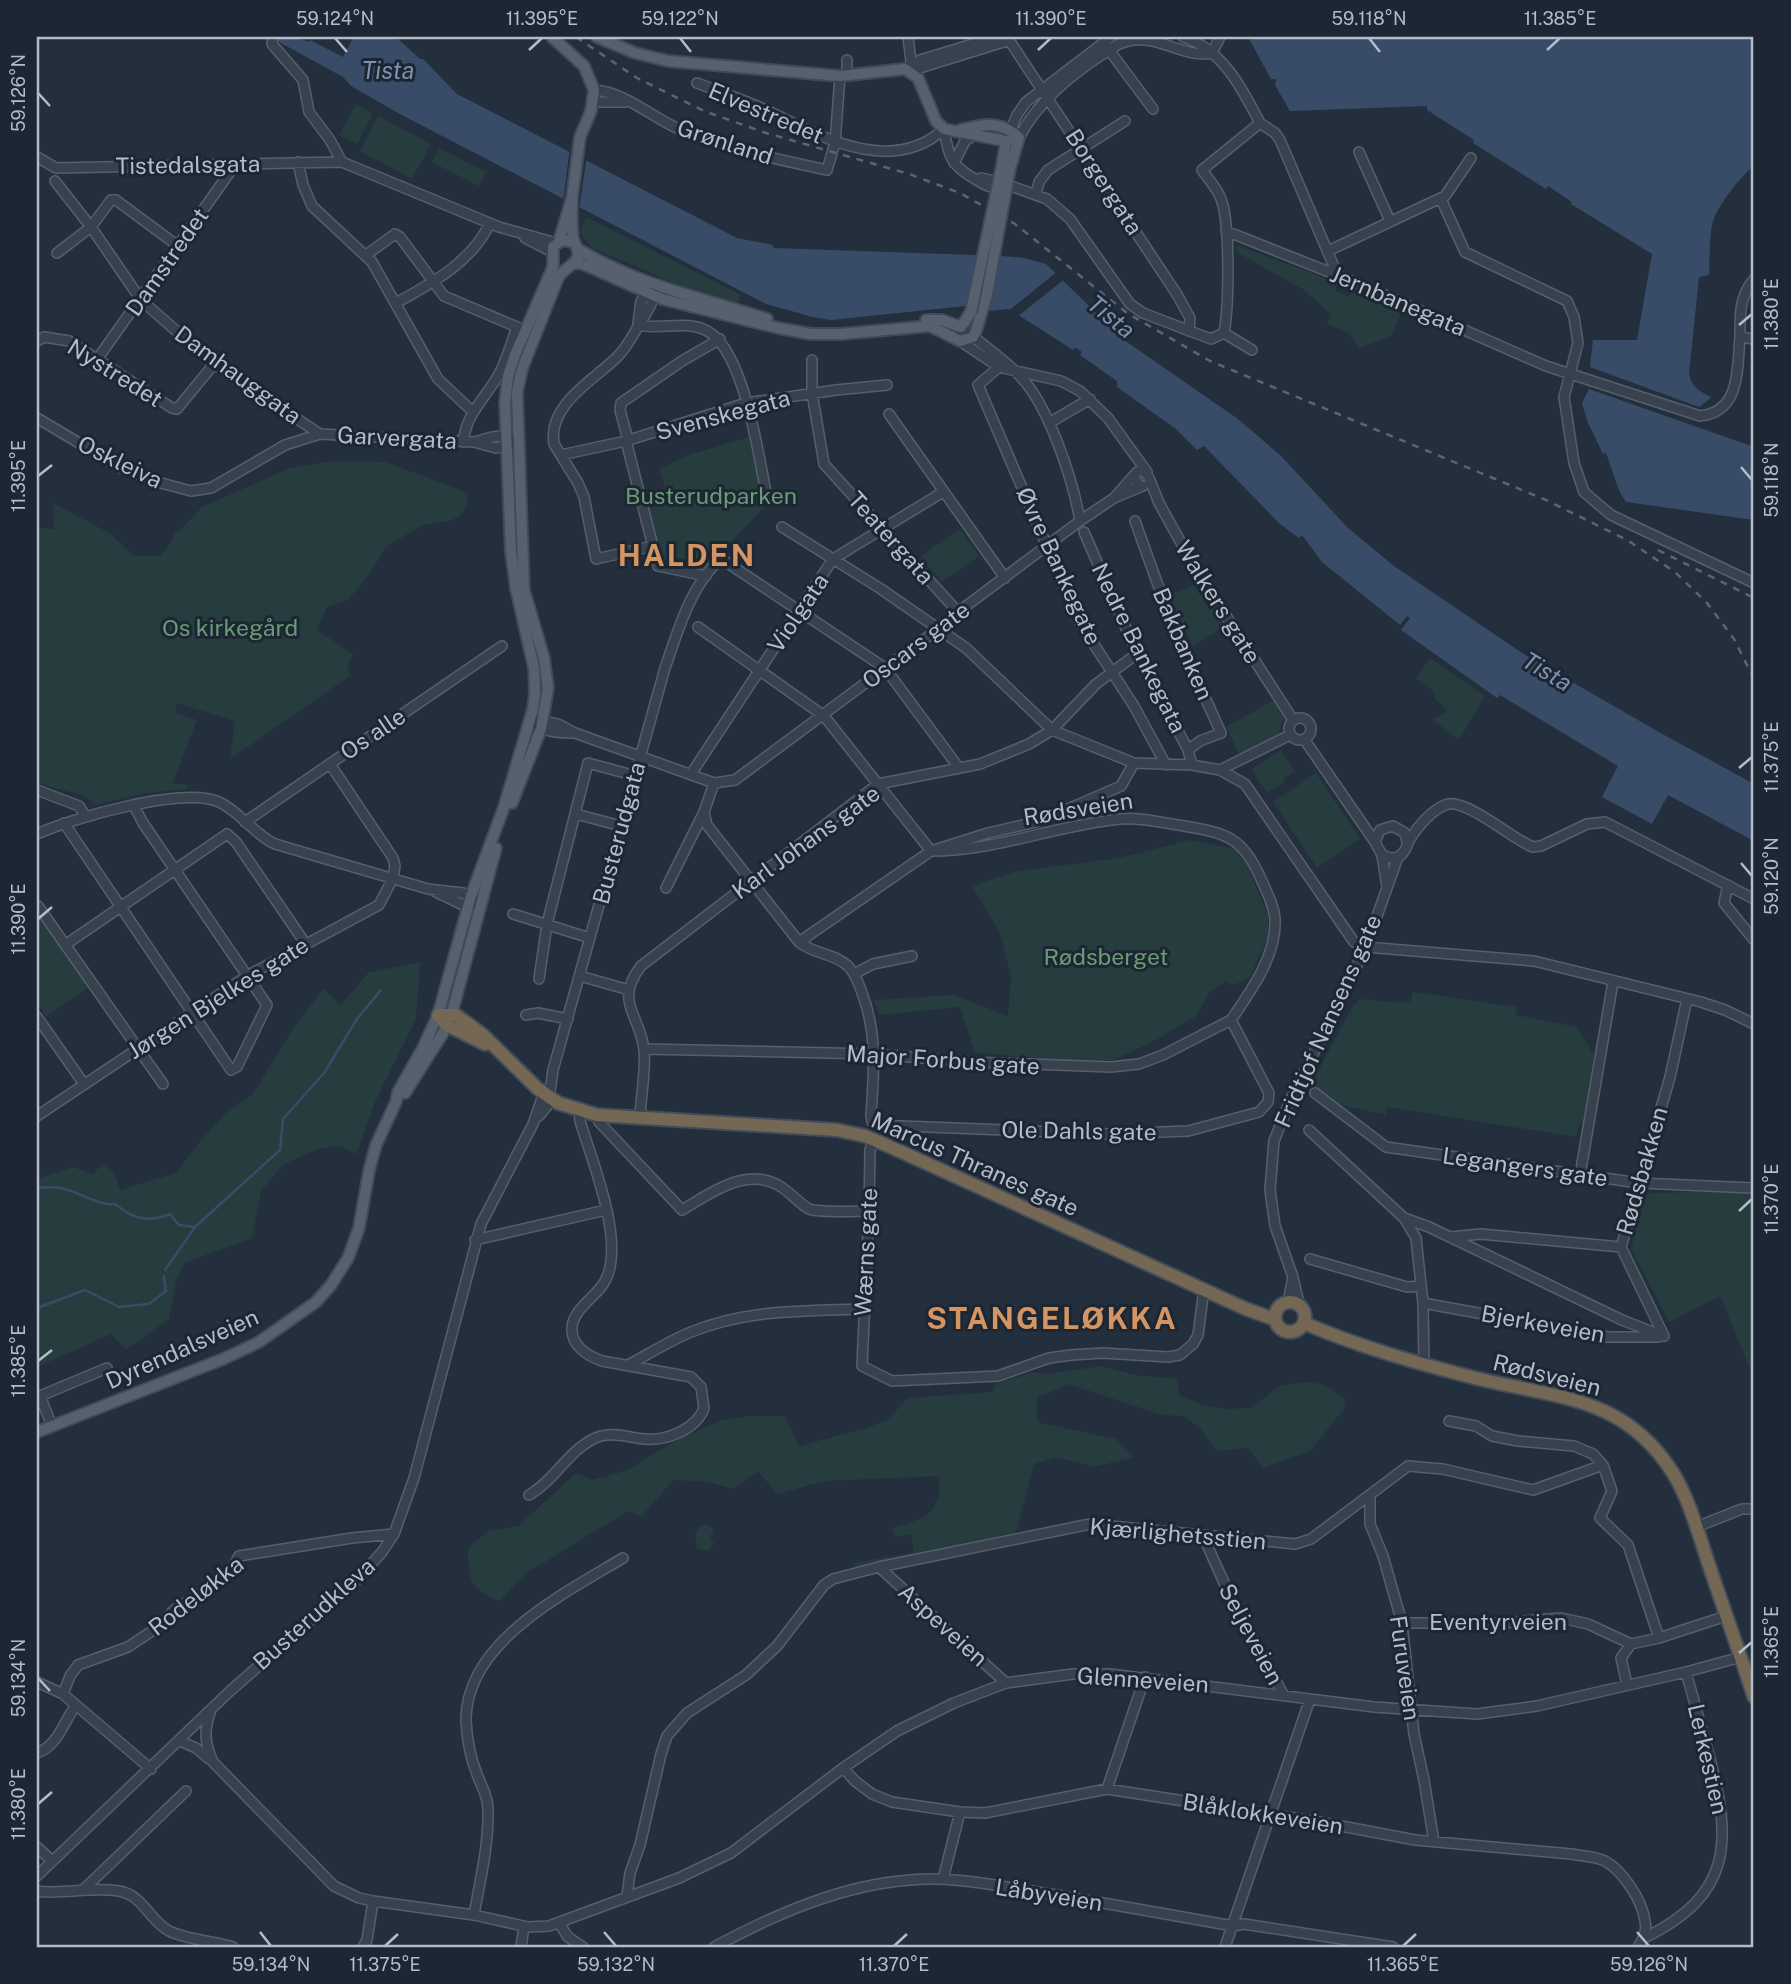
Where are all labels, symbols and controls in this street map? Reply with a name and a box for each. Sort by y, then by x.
text: 59.124°N [296,8,374,29]
text: 11.395°E [506,8,578,29]
text: 59.122°N [641,8,719,29]
text: 11.390°E [1015,8,1087,29]
text: 59.118°N [1331,8,1407,29]
text: 11.385°E [1524,8,1596,29]
text: 59.126°N [8,54,29,132]
water label: Tista [362,56,414,84]
street label: Elvestredet [705,76,828,149]
street label: Grønland [674,113,776,170]
street label: Borgergata [1060,124,1149,240]
street label: Tistedalsgata [115,150,261,179]
street label: Damstredet [119,202,214,321]
street label: Jernbanegata [1326,260,1470,341]
text: 11.380°E [1761,278,1782,350]
water label: Tista [1082,289,1141,344]
street label: Damhauggata [170,320,307,429]
street label: Nystredet [63,333,168,412]
street label: Svenskegata [653,384,793,445]
street label: Garvergata [337,421,457,454]
street label: Oskleiva [74,430,167,494]
text: 11.395°E [8,440,29,512]
text: 59.118°N [1761,442,1782,518]
park label: Busterudparken [625,482,797,509]
street label: Øvre Bankegate [1011,483,1108,649]
street label: Teatergata [843,486,940,590]
street label: Walkers gate [1170,535,1267,668]
district label: HALDEN [618,537,756,573]
street label: Nedre Bankegata [1087,558,1192,737]
street label: Violgata [761,568,834,657]
street label: Bakbanken [1148,584,1219,704]
street label: Oscars gate [857,595,975,694]
park label: Os kirkegård [162,614,298,641]
water label: Tista [1518,646,1577,697]
street label: Os alle [335,702,410,765]
text: 11.375°E [1761,721,1782,793]
street label: Busterudgata [587,759,650,907]
street label: Karl Johans gate [727,779,885,904]
street label: Rødsveien [1021,787,1135,830]
text: 59.120°N [1761,837,1782,915]
text: 11.390°E [8,883,29,955]
street label: Fridtjof Nansens gate [1268,910,1387,1132]
street label: Jørgen Bjelkes gate [122,931,313,1064]
park label: Rødsberget [1044,943,1168,970]
street label: Major Forbus gate [845,1039,1041,1080]
street label: Rødsbakken [1610,1104,1673,1238]
street label: Marcus Thranes gate [867,1106,1083,1221]
street label: Ole Dahls gate [1001,1116,1157,1145]
street label: Legangers gate [1441,1142,1609,1191]
text: 11.370°E [1761,1164,1782,1234]
street label: Wærns gate [849,1187,882,1317]
street label: Bjerkeveien [1479,1299,1607,1348]
district label: STANGELØKKA [926,1300,1178,1336]
street label: Dyrendalsveien [101,1303,262,1394]
text: 11.385°E [8,1325,29,1397]
street label: Rødsveien [1490,1348,1604,1401]
street label: Kjærlighetsstien [1089,1512,1267,1555]
street label: Rodeløkka [143,1550,249,1641]
street label: Busterudkleva [247,1552,380,1675]
street label: Aspeveien [893,1578,993,1672]
street label: Seljeveien [1214,1579,1289,1689]
text: 11.365°E [1761,1606,1782,1678]
street label: Eventyrveien [1429,1608,1567,1635]
street label: Furuveien [1385,1614,1426,1722]
text: 59.134°N [8,1639,29,1717]
street label: Glenneveien [1076,1661,1210,1698]
street label: Lerkestien [1683,1701,1734,1817]
text: 11.380°E [8,1768,29,1840]
street label: Blåklokkeveien [1181,1788,1345,1839]
street label: Låbyveien [994,1873,1105,1916]
text: 59.134°N [232,1954,310,1975]
text: 11.375°E [349,1954,421,1975]
text: 59.132°N [577,1954,655,1975]
text: 11.370°E [859,1954,929,1975]
text: 11.365°E [1367,1954,1439,1975]
text: 59.126°N [1610,1954,1688,1975]

